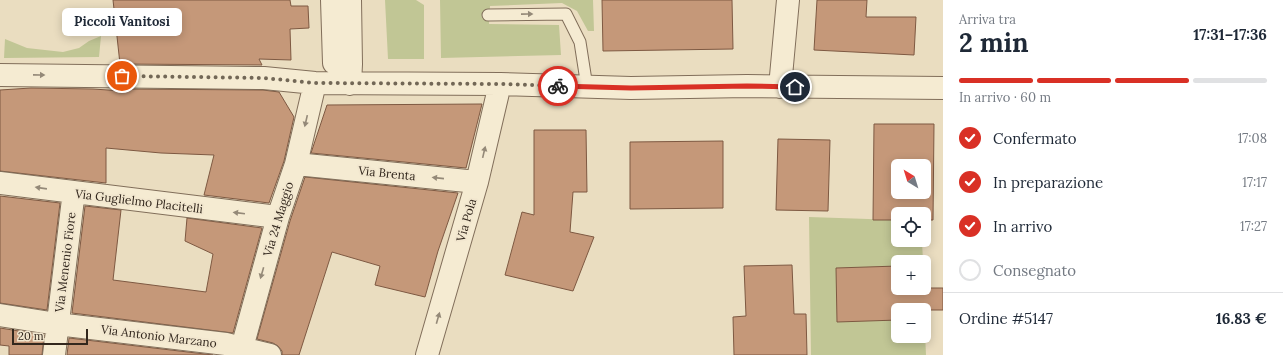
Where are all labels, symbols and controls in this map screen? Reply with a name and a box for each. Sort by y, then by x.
callout: Piccoli Vanitosi [62,8,182,36]
one-way arrow [521,11,533,18]
text: Arriva tra [959,11,1016,28]
text: Piccoli Vanitosi [74,13,170,30]
text: 17:31–17:36 [1193,25,1267,44]
text: 2 min [959,26,1029,59]
pin [105,59,139,93]
icon: bag [111,65,133,87]
courier [538,66,578,106]
pin [778,70,812,104]
one-way arrow [33,72,46,78]
icon: bike [547,75,569,97]
icon: home [784,76,806,98]
text: In arrivo · 60 m [959,89,1051,106]
one-way arrow [303,116,309,128]
icon: check [959,127,981,149]
text: Confermato [993,129,1077,148]
text: 17:08 [1238,130,1267,147]
one-way arrow [482,146,488,158]
north arrow [891,159,931,199]
map controls [891,159,931,343]
street label: Via Brenta [357,162,416,183]
icon: check [959,171,981,193]
text: In preparazione [993,173,1103,192]
text: 17:17 [1242,174,1267,191]
one-way arrow [432,175,444,181]
street label: Via 24 Maggio [259,180,296,259]
one-way arrow [35,185,47,191]
street label: Via Guglielmo Placitelli [73,186,204,216]
street label: Via Pola [452,197,479,244]
button: locate [891,207,931,247]
one-way arrow [233,209,245,216]
street label: Via Menenio Fiore [51,210,79,314]
icon: check [959,215,981,237]
text: In arrivo [993,217,1052,236]
text: 17:27 [1240,218,1267,235]
button: + [891,255,931,295]
text: Consegnato [993,261,1076,280]
one-way arrow [259,267,265,279]
button: − [891,303,931,343]
text: Ordine #5147 [959,309,1053,328]
text: 16.83 € [1216,309,1267,328]
one-way arrow [435,311,441,323]
street label: Via Antonio Marzano [99,321,218,351]
scale bar [12,327,88,346]
text: 20 m [18,329,43,343]

